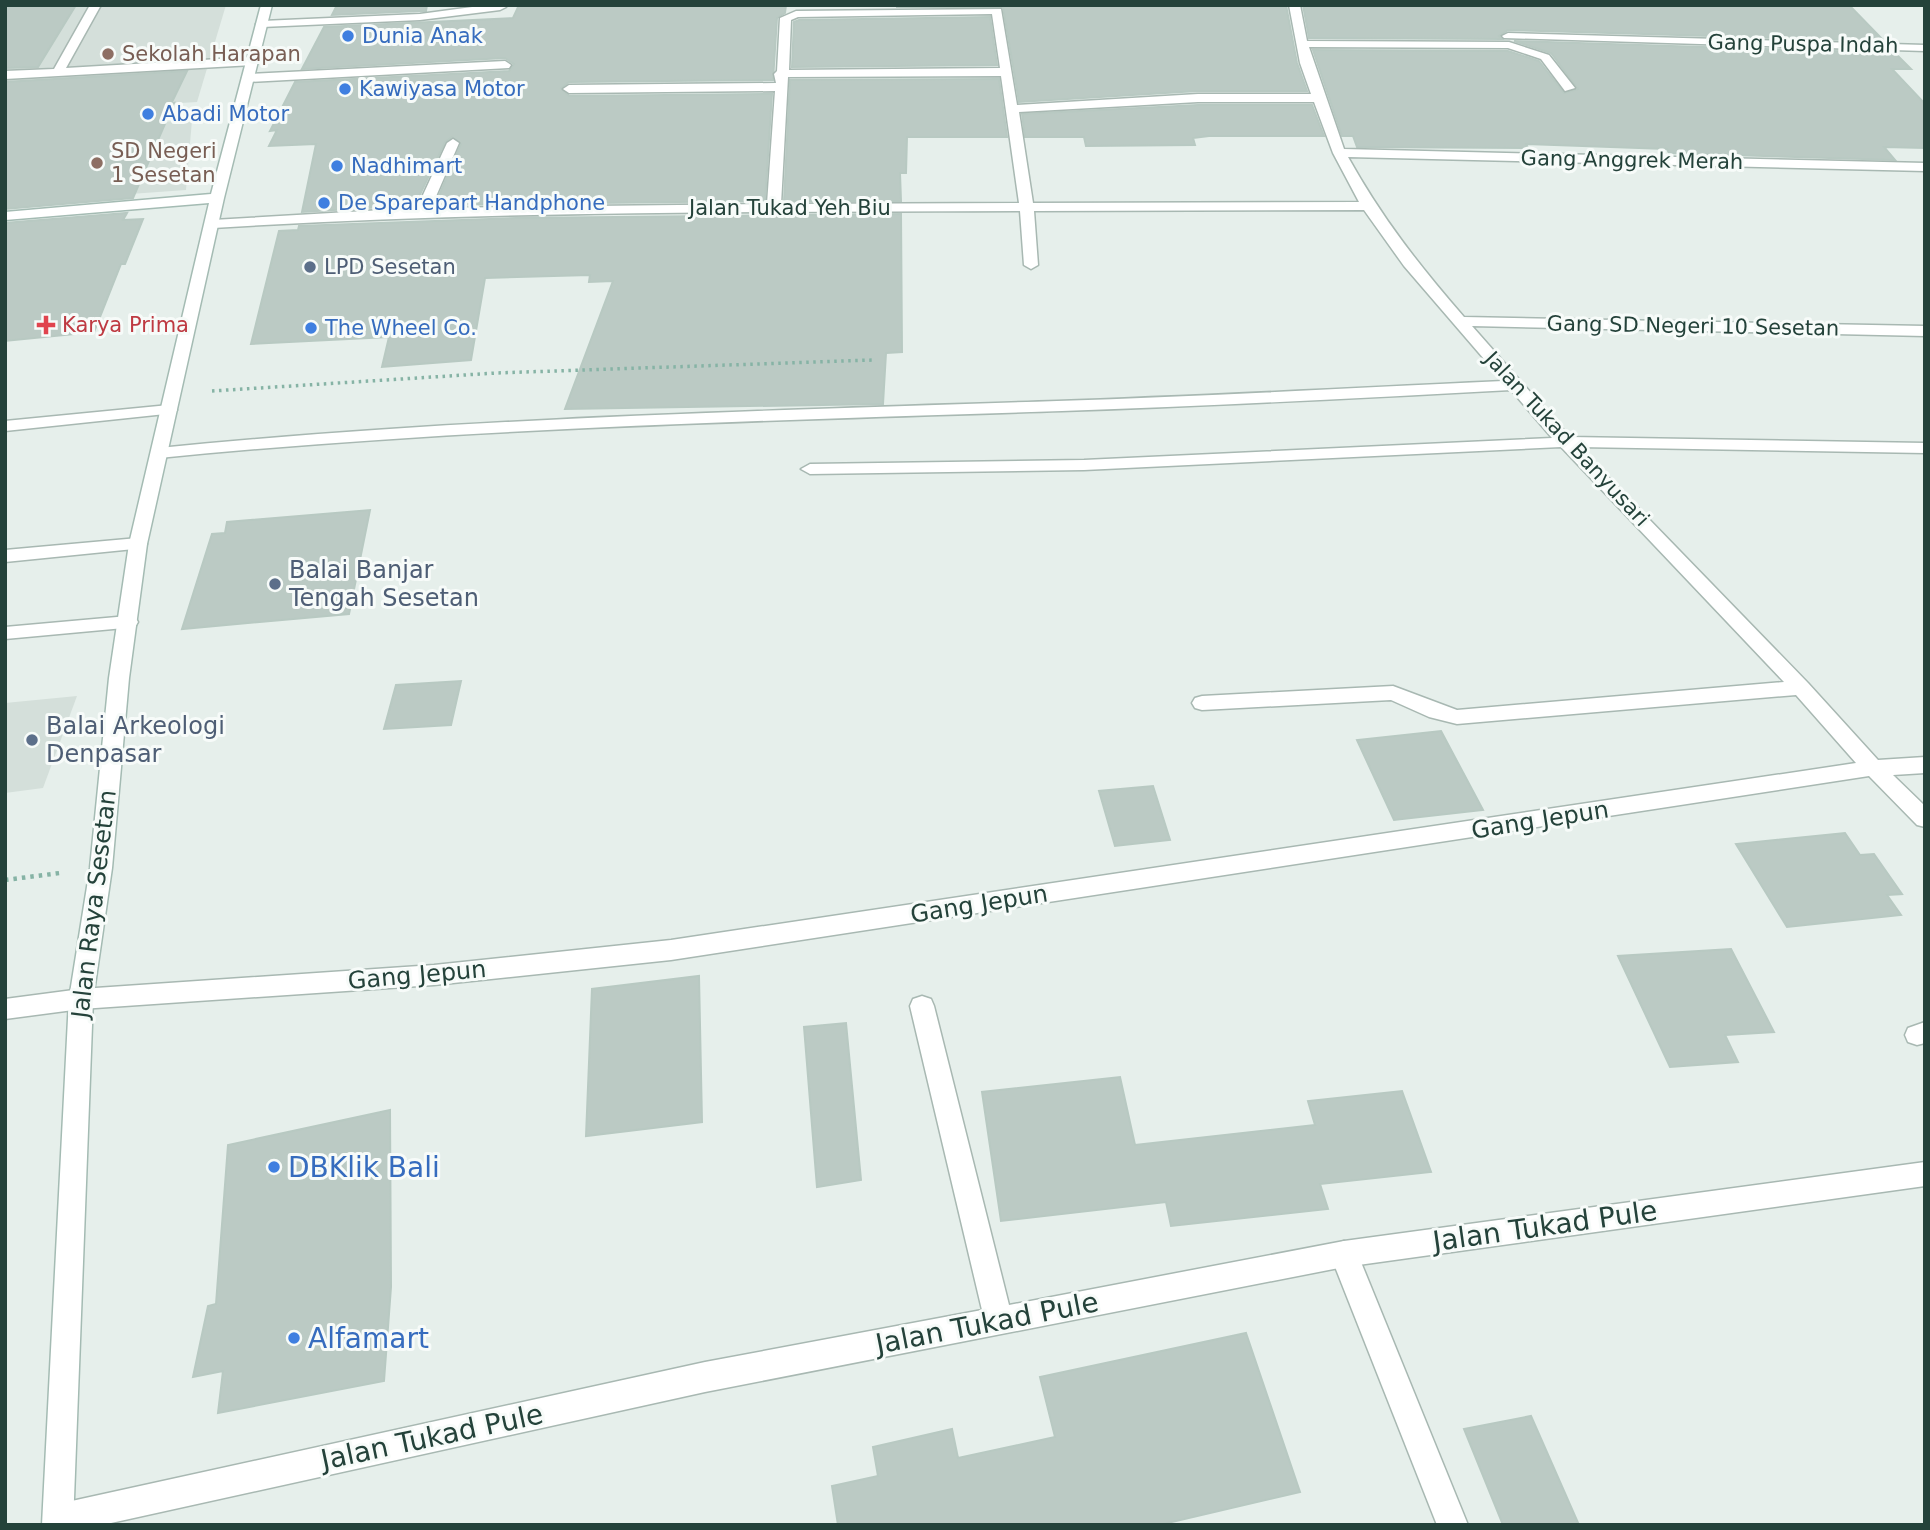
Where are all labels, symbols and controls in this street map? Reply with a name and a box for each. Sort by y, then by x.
place label: Dunia Anak [362,24,484,48]
marker: Dunia Anak [340,28,356,44]
street label: Gang Puspa Indah [1707,30,1899,58]
place label: Sekolah Harapan [122,42,301,66]
marker: Sekolah Harapan [100,46,116,62]
place label: Kawiyasa Motor [359,77,525,101]
marker: Kawiyasa Motor [337,81,353,97]
place label: Abadi Motor [162,102,289,126]
marker: Abadi Motor [140,106,156,122]
place label: SD Negeri 1 Sesetan [111,139,217,187]
street label: Gang Anggrek Merah [1521,146,1743,174]
place label: Nadhimart [351,154,462,178]
marker: SD Negeri 1 Sesetan [89,155,105,171]
marker: Nadhimart [329,158,345,174]
place label: De Sparepart Handphone [338,191,605,215]
marker: De Sparepart Handphone [316,195,332,211]
street label: Jalan Tukad Yeh Biu [687,196,891,220]
place label: LPD Sesetan [324,255,456,279]
marker: LPD Sesetan [302,259,318,275]
street label: Gang SD Negeri 10 Sesetan [1547,311,1839,341]
place label: Karya Prima [62,313,189,337]
marker: Karya Prima [36,315,56,335]
place label: The Wheel Co. [324,316,477,340]
marker: The Wheel Co. [303,320,319,336]
street label: Jalan Tukad Banyusari [1478,345,1654,531]
place label: Balai Banjar Tengah Sesetan [288,556,479,612]
marker: Balai Banjar Tengah Sesetan [267,576,283,592]
place label: Balai Arkeologi Denpasar [46,712,225,768]
marker: Balai Arkeologi Denpasar [24,732,40,748]
street label: Jalan Raya Sesetan [66,788,122,1022]
street label: Gang Jepun [1469,795,1611,845]
street label: Gang Jepun [908,879,1050,929]
street label: Gang Jepun [347,955,487,995]
place label: DBKlik Bali [288,1151,440,1184]
marker: DBKlik Bali [266,1159,282,1175]
street label: Jalan Tukad Pule [1429,1194,1659,1258]
street label: Jalan Tukad Pule [871,1285,1101,1361]
place label: Alfamart [308,1322,429,1355]
marker: Alfamart [286,1330,302,1346]
street label: Jalan Tukad Pule [316,1397,546,1477]

